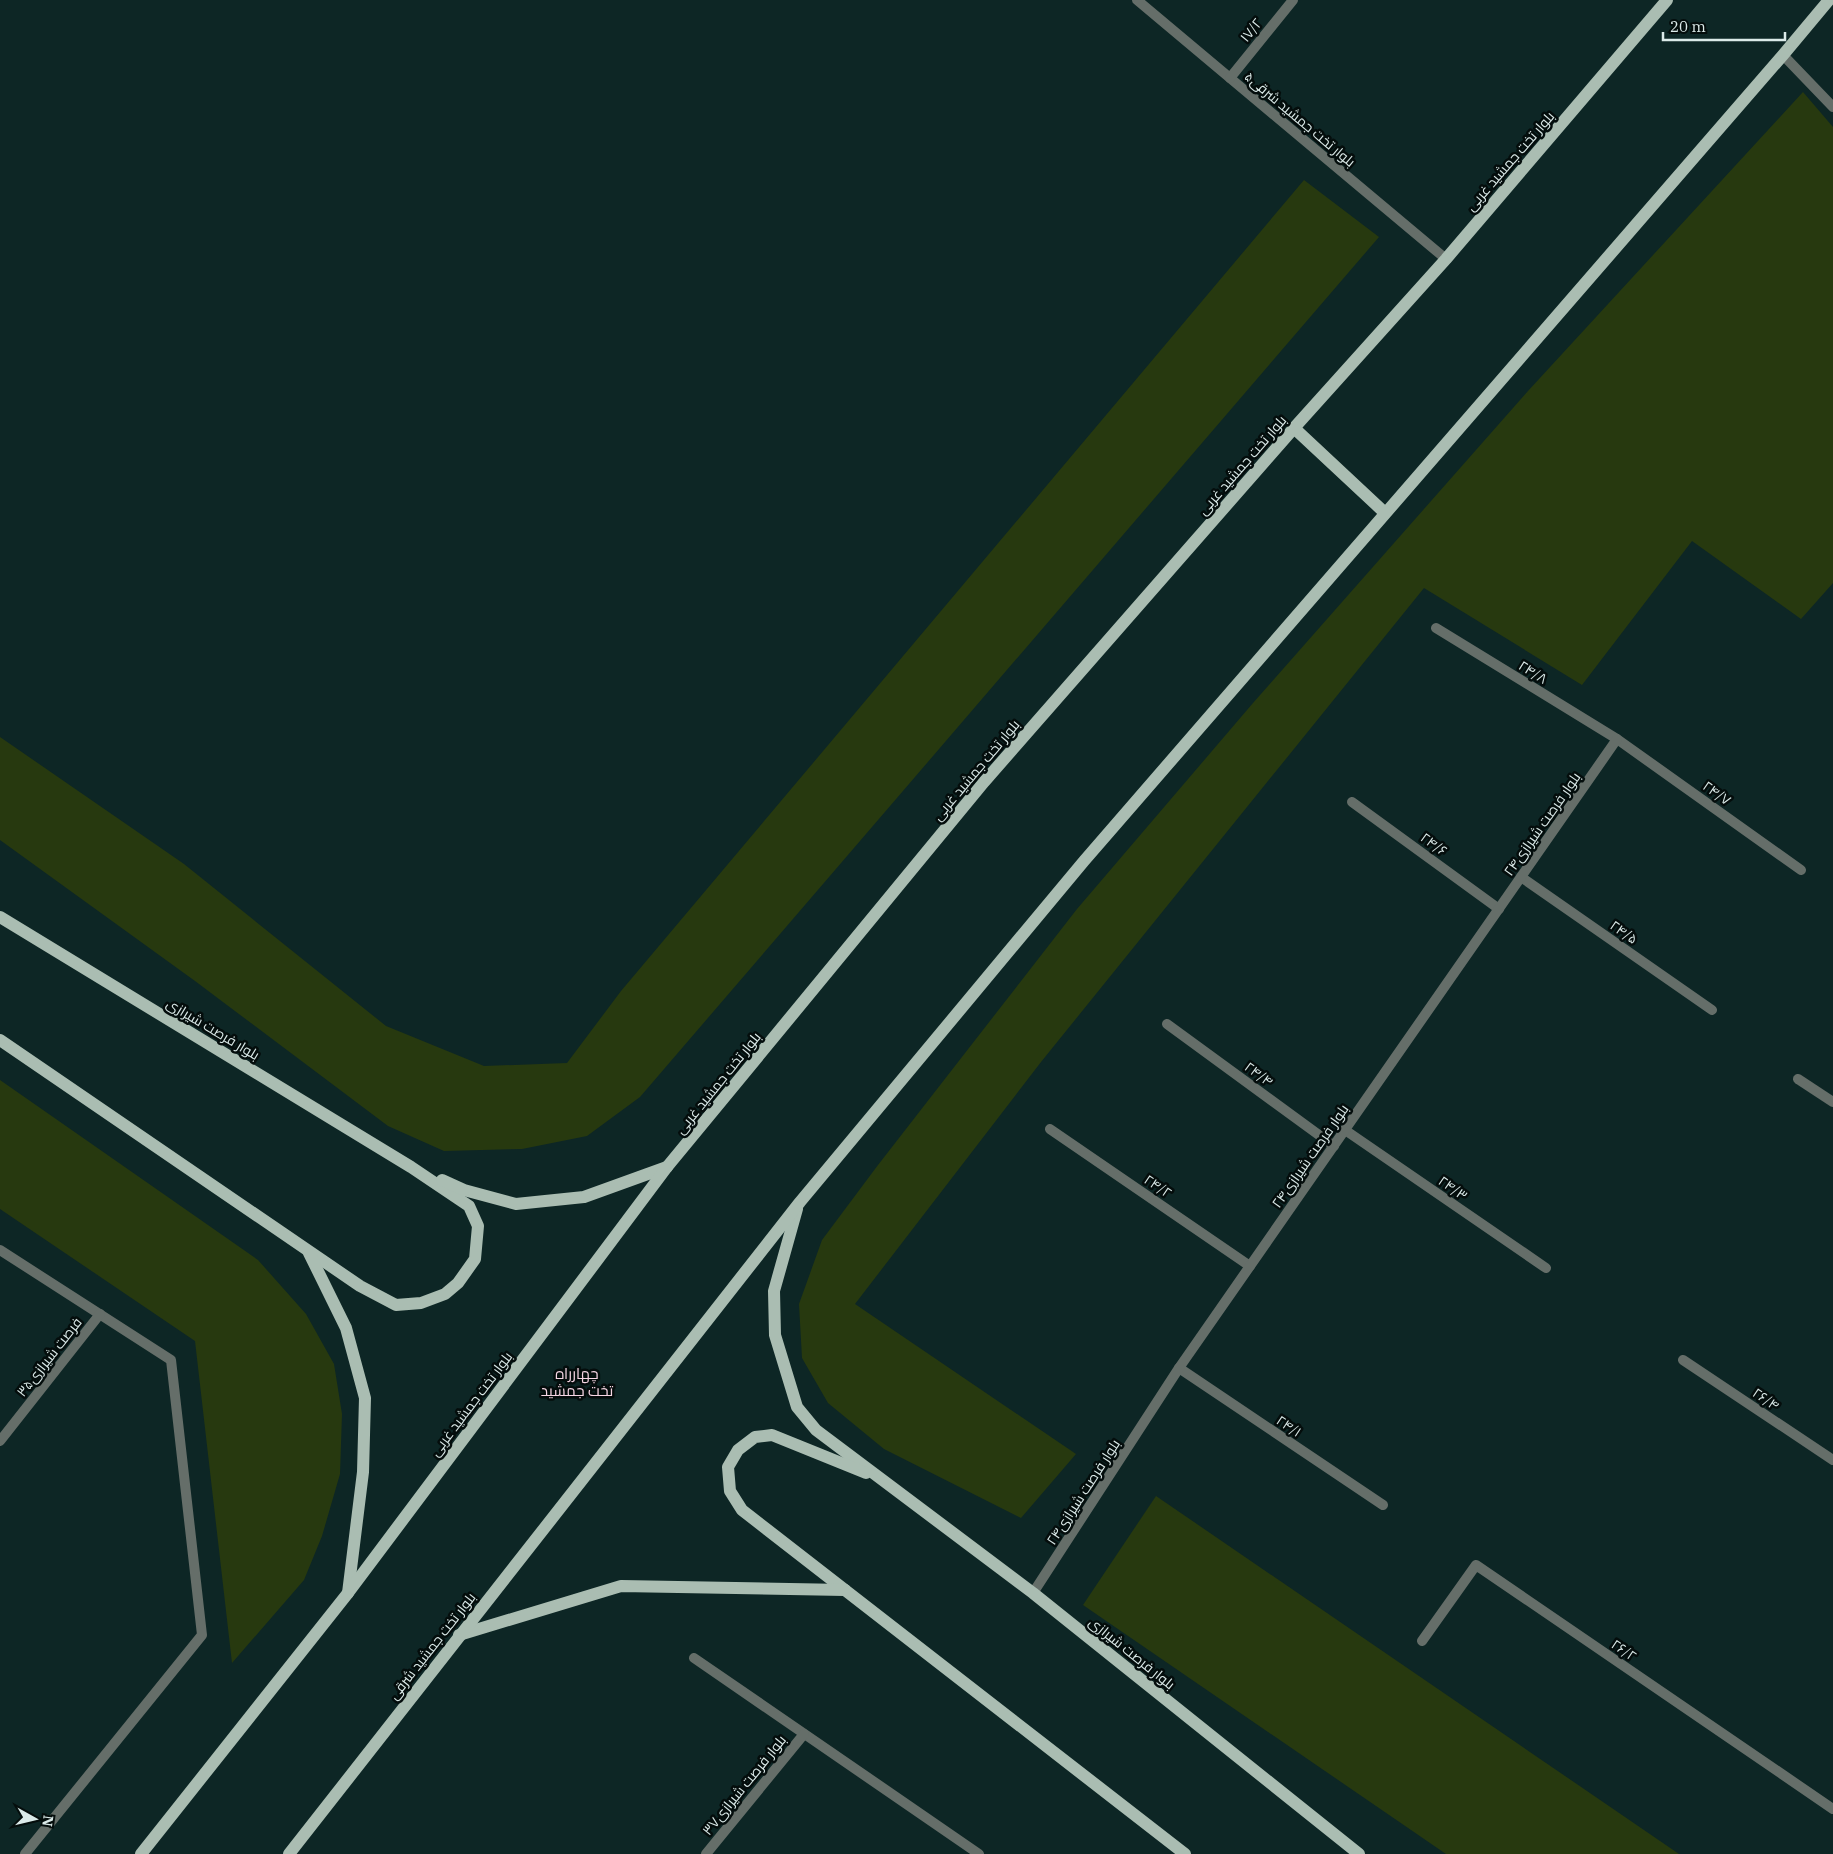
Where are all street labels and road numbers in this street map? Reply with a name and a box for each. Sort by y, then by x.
street label: ۱۷/۲ [1236,14,1266,46]
street label: بلوار تخت جمشید شرقی۵ [1241,67,1359,171]
street label: بلوار تخت جمشید غربی [1462,107,1558,215]
street label: بلوار تخت جمشید غربی [1194,411,1290,519]
street label: ۲۴/۸ [1515,656,1551,688]
street label: بلوار تخت جمشید غربی [928,716,1024,824]
street label: بلوار فرصت شیرازی۲۴ [1500,769,1584,879]
street label: ۲۴/۷ [1699,777,1735,809]
street label: ۲۴/۶ [1417,828,1451,860]
street label: ۲۴/۵ [1607,916,1641,948]
street label: بلوار فرصت شیرازی [163,994,263,1064]
street label: بلوار تخت جمشید غربی [671,1028,765,1138]
street label: ۲۴/۴ [1241,1058,1277,1090]
street label: بلوار فرصت شیرازی۲۴ [1268,1101,1352,1211]
street label: ۲۴/۲ [1141,1170,1175,1202]
street label: ۲۴/۳ [1435,1172,1471,1204]
street label: فرصت شیرازی۳۵ [12,1314,86,1400]
street label: بلوار تخت جمشید غربی [426,1348,516,1460]
street label: ۲۶/۴ [1749,1384,1783,1414]
street label: ۲۴/۱ [1273,1411,1305,1441]
street label: بلوار فرصت شیرازی۲۴ [1042,1436,1124,1548]
street label: بلوار تخت جمشید شرقی [384,1589,480,1703]
street label: بلوار فرصت شیرازی [1085,1613,1179,1693]
street label: ۲۶/۲ [1608,1635,1640,1665]
street label: بلوار فرصت شیرازی۳۷ [698,1731,790,1839]

